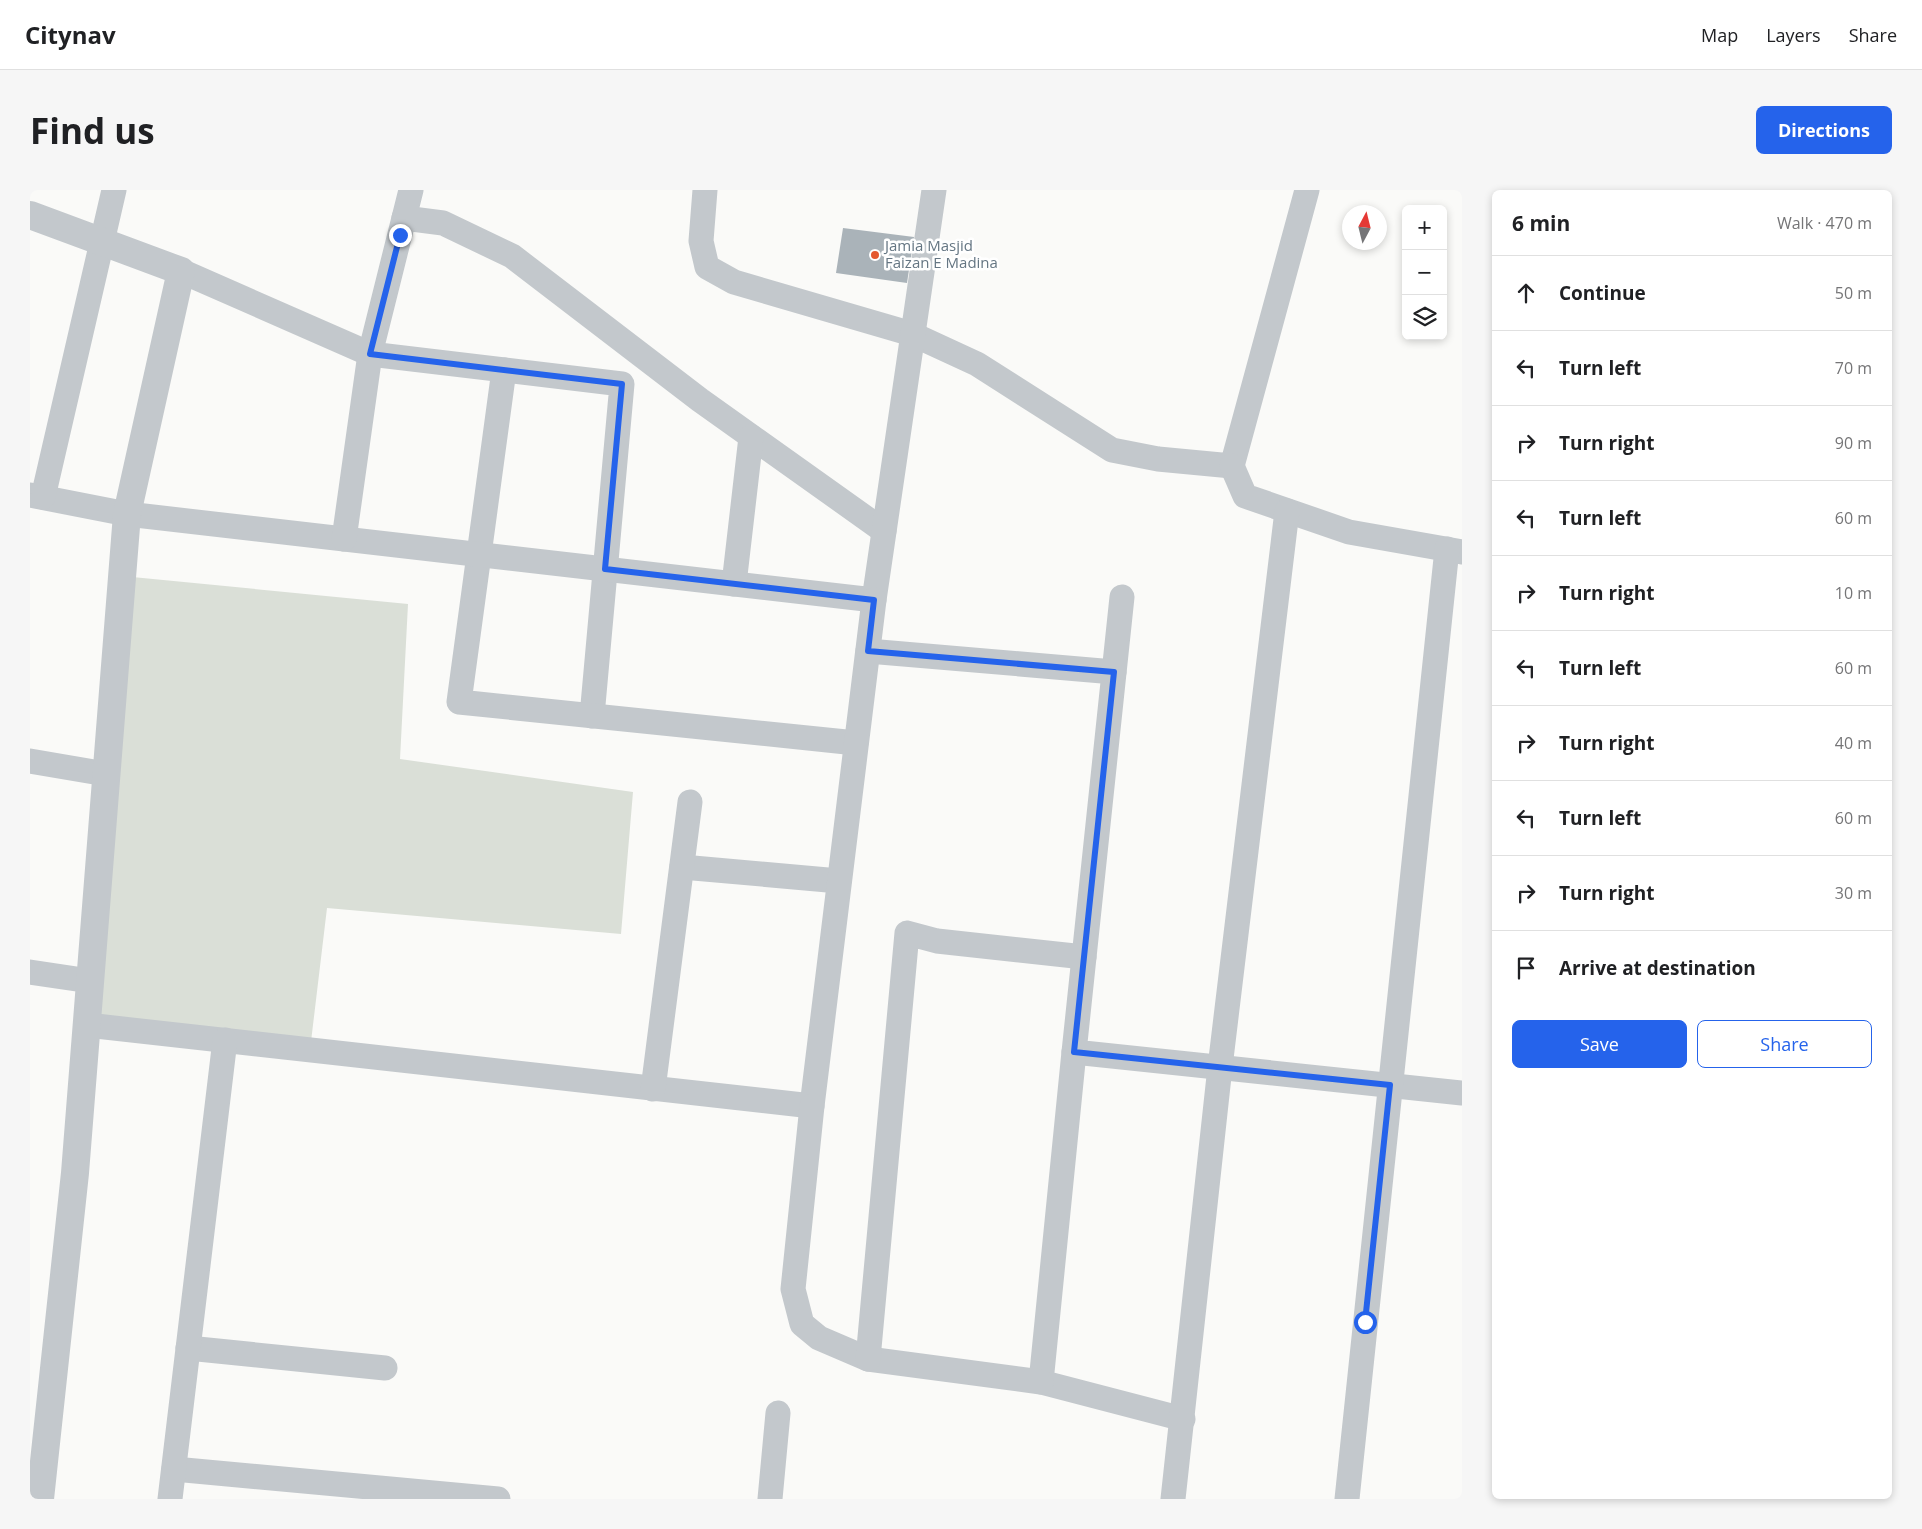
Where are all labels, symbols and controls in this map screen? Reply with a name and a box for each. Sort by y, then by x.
text: Citynav [25,18,116,51]
text: Map [1701,23,1738,47]
text: Layers [1766,23,1821,47]
text: Share [1849,23,1897,47]
button: Directions [1756,106,1892,154]
text: Find us [30,107,155,154]
north arrow [1342,205,1387,250]
map controls [1402,205,1447,340]
button: + [1402,205,1447,250]
text: 6 min [1512,209,1570,237]
text: Walk · 470 m [1777,212,1872,234]
route end [389,224,412,247]
place label: Jamia Masjid Faizan E Madina [883,235,998,272]
marker: Jamia Masjid Faizan E Madina [869,249,881,261]
button: − [1402,250,1447,295]
icon: ahead [1512,279,1540,307]
text: Continue [1559,280,1646,306]
text: 50 m [1835,282,1872,304]
button: layers [1402,295,1447,340]
icon: left [1512,354,1540,382]
text: Turn left [1559,355,1641,381]
text: 70 m [1835,357,1872,379]
icon: right [1512,429,1540,457]
text: Turn right [1559,430,1654,456]
text: 90 m [1835,432,1872,454]
icon: left [1512,504,1540,532]
text: Turn left [1559,505,1641,531]
text: 60 m [1835,507,1872,529]
icon: right [1512,579,1540,607]
text: Turn right [1559,580,1654,606]
text: 10 m [1835,582,1872,604]
icon: left [1512,654,1540,682]
text: Turn left [1559,655,1641,681]
text: 60 m [1835,657,1872,679]
icon: right [1512,729,1540,757]
text: Turn right [1559,730,1654,756]
text: 40 m [1835,732,1872,754]
icon: left [1512,804,1540,832]
text: Turn left [1559,805,1641,831]
text: 60 m [1835,807,1872,829]
icon: right [1512,879,1540,907]
text: Turn right [1559,880,1654,906]
text: 30 m [1835,882,1872,904]
icon: arrive [1512,954,1540,982]
text: Arrive at destination [1559,955,1756,981]
button: Save [1512,1020,1687,1068]
button: Share [1697,1020,1872,1068]
route start [1354,1311,1377,1334]

